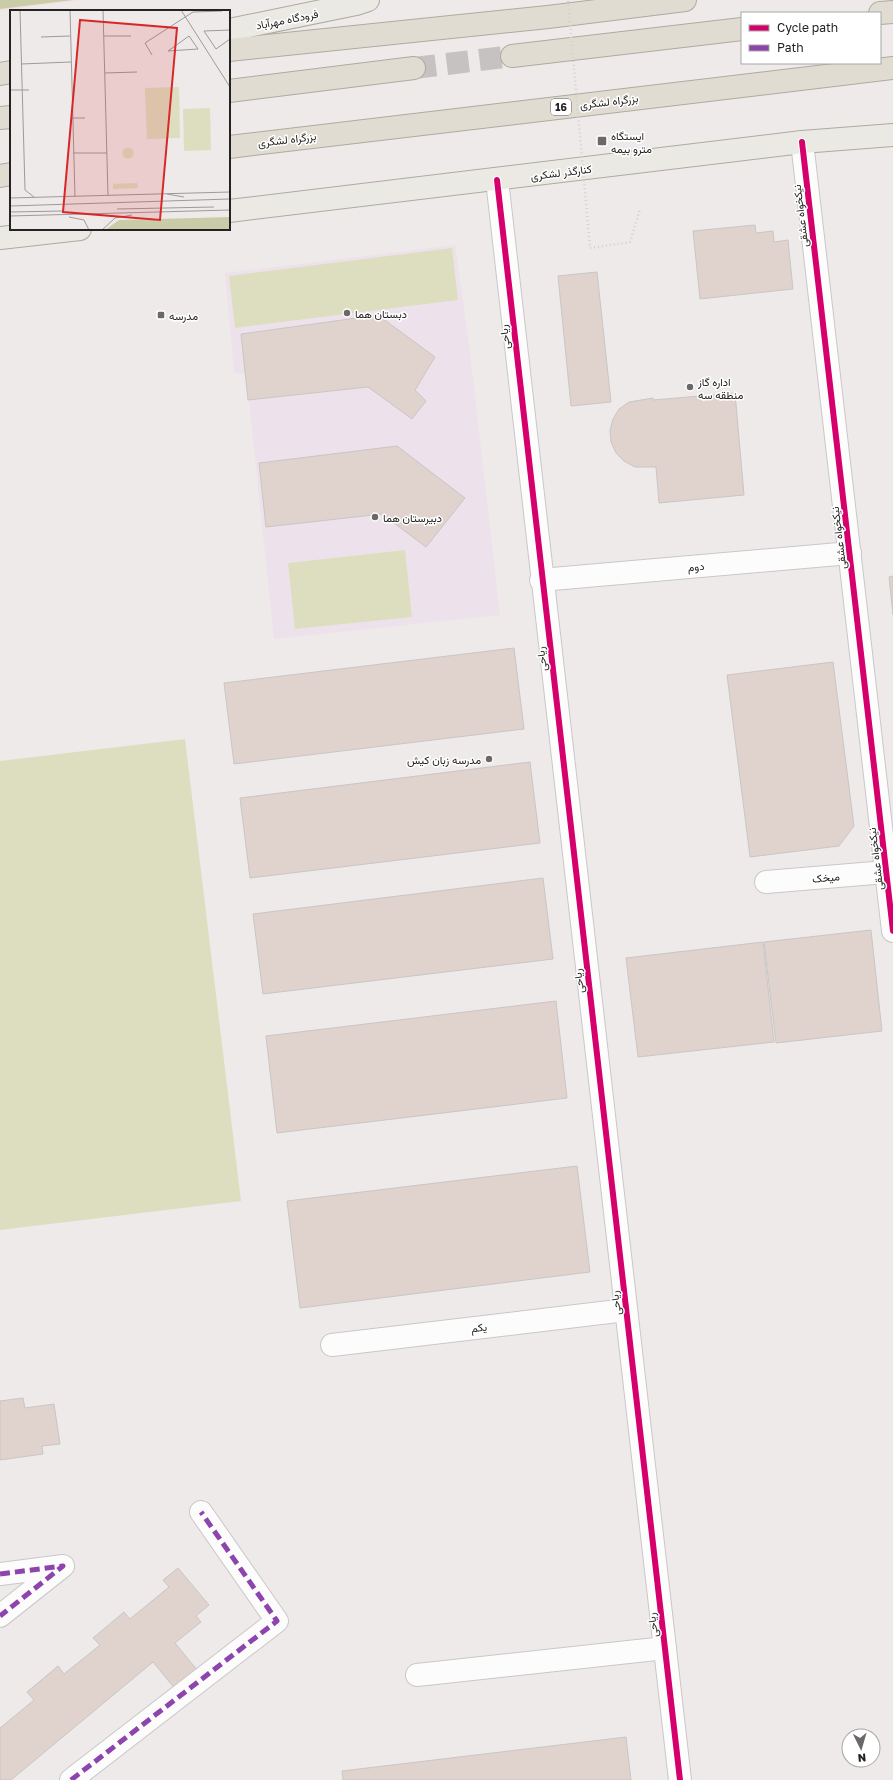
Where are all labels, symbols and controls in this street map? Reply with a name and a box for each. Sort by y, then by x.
street label: فرودگاه مهرآباد [255,7,320,32]
inset map [10,10,230,230]
legend [741,12,881,64]
text: Cycle path [777,20,838,35]
text: Path [777,40,804,55]
street label: بزرگراه لشگری [579,91,639,112]
road number: 16 [551,99,571,115]
street label: بزرگراه لشگری [257,129,317,150]
place label: ایستگاه مترو بیمه [611,129,652,156]
marker: ایستگاه مترو بیمه [596,135,608,147]
street label: کنارگذر لشکری [530,162,593,183]
street label: نیکخواه عشقی [790,184,811,248]
place label: دبستان هما [355,307,407,321]
marker: دبستان هما [342,308,352,318]
place label: مدرسه [169,309,198,323]
marker: مدرسه [156,310,166,320]
street label: ریاحی [496,324,513,350]
place label: اداره گاز منطقه سه [697,375,743,401]
marker: اداره گاز منطقه سه [685,382,695,392]
street label: نیکخواه عشقی [828,506,849,570]
place label: دبیرستان هما [383,511,442,525]
marker: دبیرستان هما [370,512,380,522]
street label: دوم [687,559,705,575]
street label: ریاحی [533,646,550,672]
place label: مدرسه زبان کیش [407,753,481,767]
marker: مدرسه زبان کیش [484,754,494,764]
street label: نیکخواه عشقی [865,827,886,891]
street label: میخک [812,869,841,886]
street label: ریاحی [570,968,587,994]
street label: ریاحی [607,1290,624,1316]
street label: یکم [470,1320,488,1336]
street label: ریاحی [644,1612,661,1638]
north arrow [841,1728,881,1768]
text: N [857,1752,867,1765]

